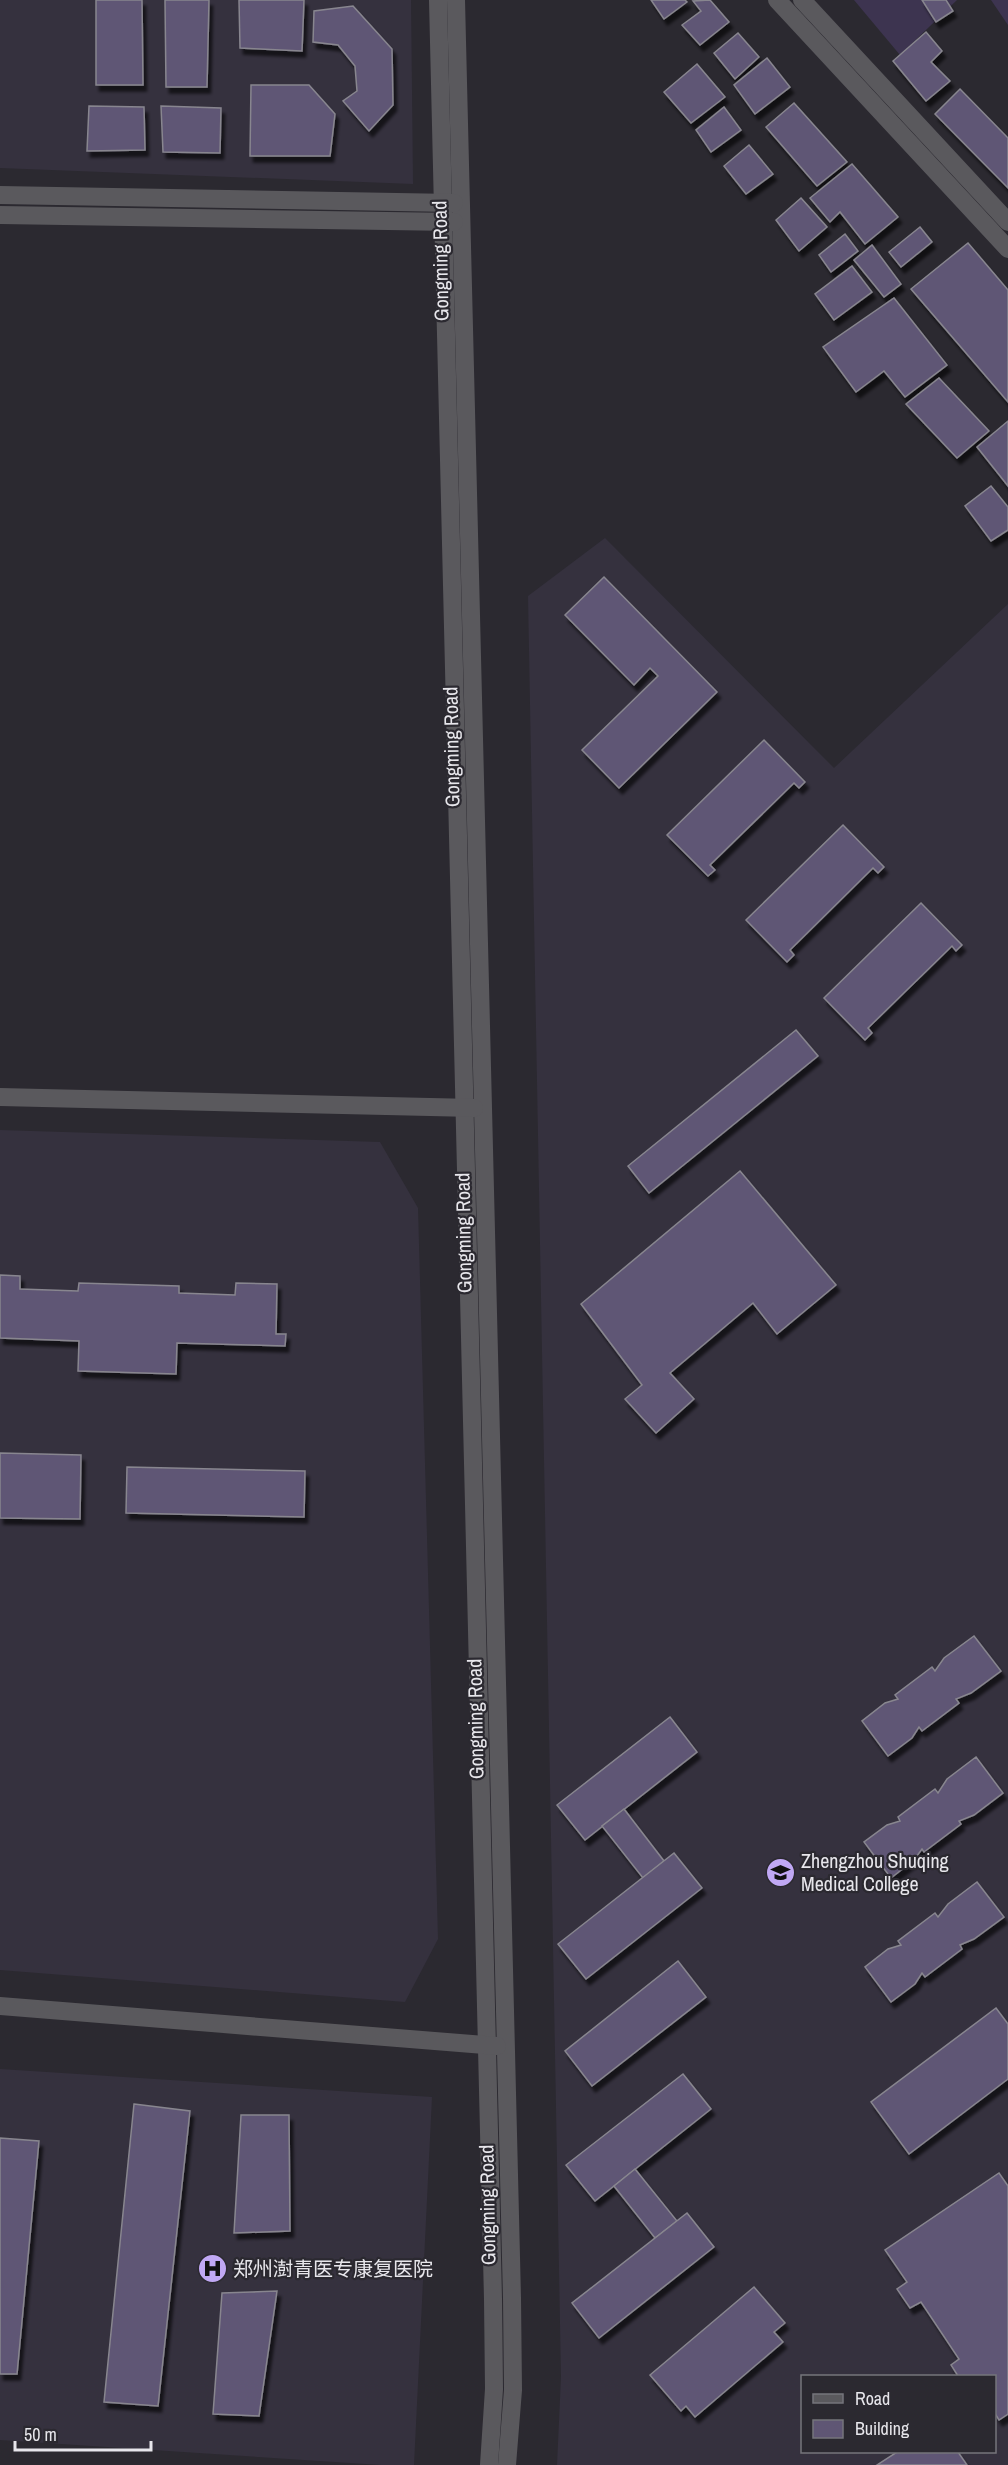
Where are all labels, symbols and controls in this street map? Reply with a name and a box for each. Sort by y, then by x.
street label: Gongming Road [425,201,455,321]
street label: Gongming Road [436,687,466,807]
street label: Gongming Road [448,1173,478,1293]
street label: Gongming Road [460,1659,490,1779]
place label: Zhengzhou Shuqing Medical College [801,1847,949,1897]
school or university icon: Zhengzhou Shuqing Medical College [764,1856,796,1888]
street label: Gongming Road [472,2145,502,2265]
hospital icon: 郑州澍青医专康复医院 [196,2252,228,2284]
place label: 郑州澍青医专康复医院 [233,2255,433,2282]
legend [801,2375,996,2453]
text: Road [855,2386,890,2411]
scale bar [15,2414,152,2452]
text: Building [855,2416,910,2441]
text: 50 m [24,2422,57,2447]

